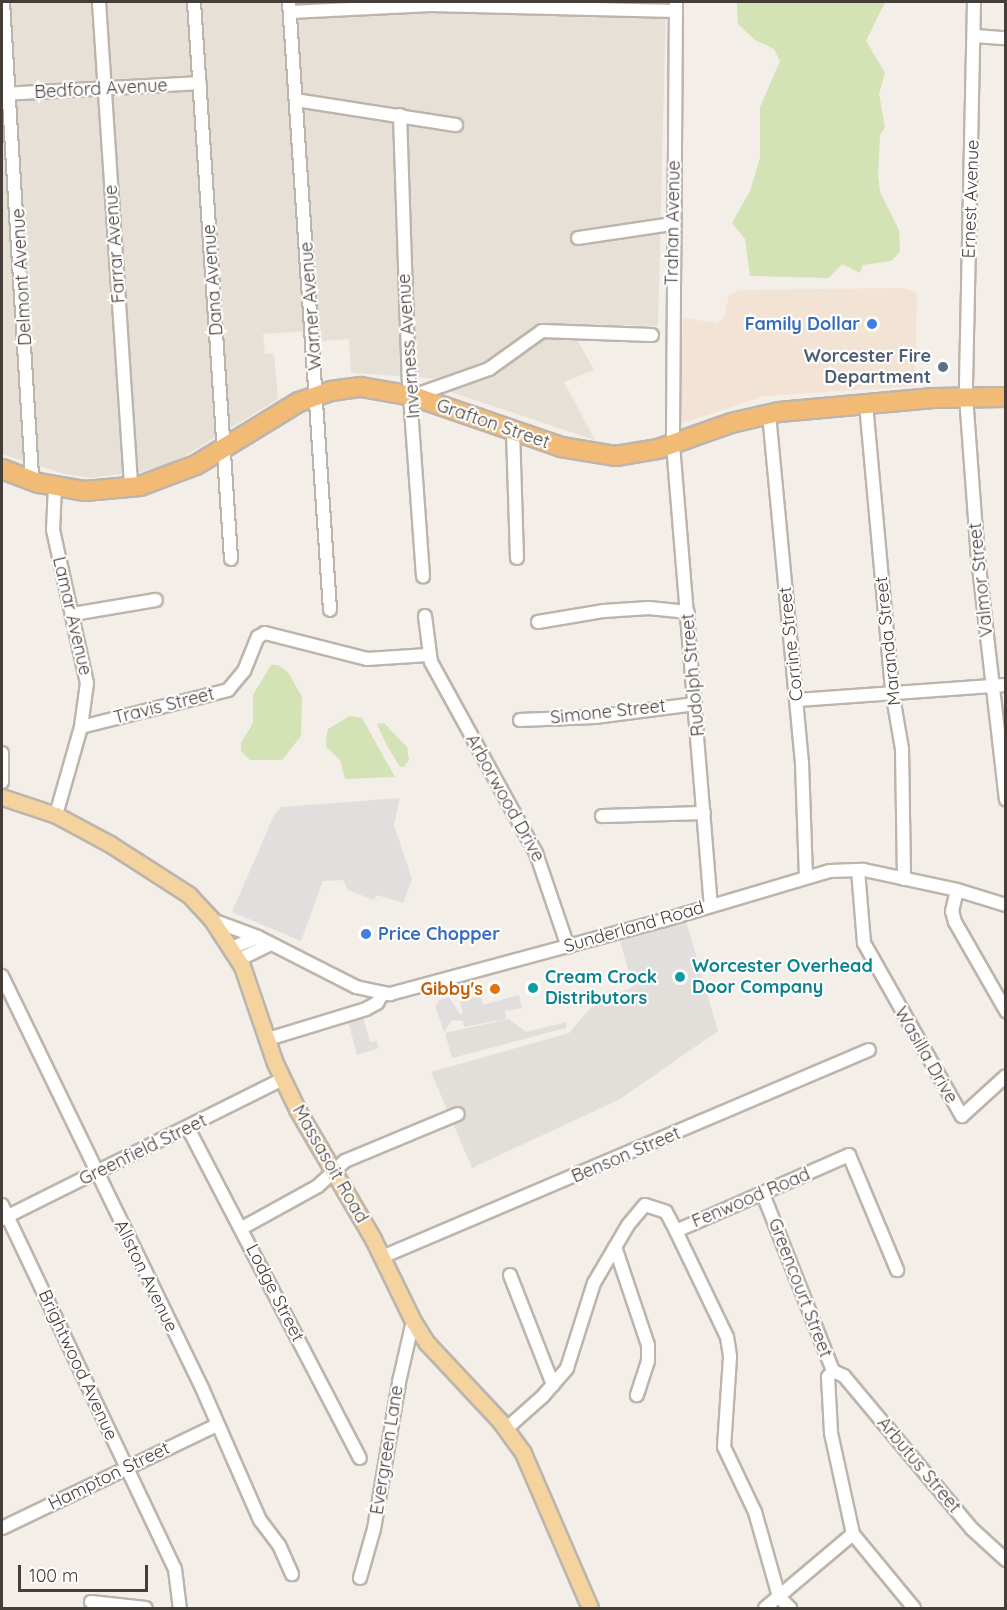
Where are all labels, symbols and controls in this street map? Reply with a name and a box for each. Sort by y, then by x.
street label: Bedford Avenue [34,75,168,103]
street label: Ernest Avenue [958,139,984,259]
street label: Trahan Avenue [661,160,685,286]
street label: Farrar Avenue [100,184,130,304]
street label: Delmont Avenue [8,208,36,346]
street label: Dana Avenue [198,224,228,336]
street label: Warner Avenue [296,241,326,371]
street label: Inverness Avenue [393,273,425,419]
place label: Family Dollar [745,313,860,335]
marker: Family Dollar [865,317,879,331]
place label: Worcester Fire Department [804,346,931,388]
marker: Worcester Fire Department [936,360,950,374]
street label: Grafton Street [434,395,552,453]
street label: Valmor Street [964,522,998,638]
street label: Lamar Avenue [48,555,96,677]
street label: Maranda Street [870,575,906,707]
street label: Corrine Street [774,586,808,702]
street label: Rudolph Street [677,613,709,737]
street label: Travis Street [111,683,217,729]
street label: Simone Street [549,695,667,729]
street label: Arborwood Drive [461,730,549,866]
street label: Sunderland Road [561,897,707,957]
place label: Price Chopper [378,923,500,945]
marker: Price Chopper [359,927,373,941]
place label: Worcester Overhead Door Company [692,956,873,998]
place label: Cream Crock Distributors [545,967,657,1010]
marker: Worcester Overhead Door Company [673,970,687,984]
place label: Gibby's [421,978,483,1000]
marker: Cream Crock Distributors [526,981,540,995]
marker: Gibby's [488,982,502,996]
street label: Wasilla Drive [890,1003,962,1107]
street label: Massasoit Road [288,1101,372,1227]
street label: Greenfield Street [76,1110,210,1190]
street label: Benson Street [568,1122,684,1188]
street label: Fenwood Road [689,1163,813,1233]
street label: Greencourt Street [764,1215,836,1361]
street label: Allston Avenue [110,1216,182,1336]
street label: Lodge Street [241,1241,309,1345]
street label: Brightwood Avenue [34,1286,122,1444]
street label: Evergreen Lane [366,1384,408,1516]
street label: Arbutus Street [873,1413,965,1517]
street label: Hampton Street [45,1437,173,1515]
scale bar [21,1553,152,1591]
text: 100 m [29,1564,78,1587]

